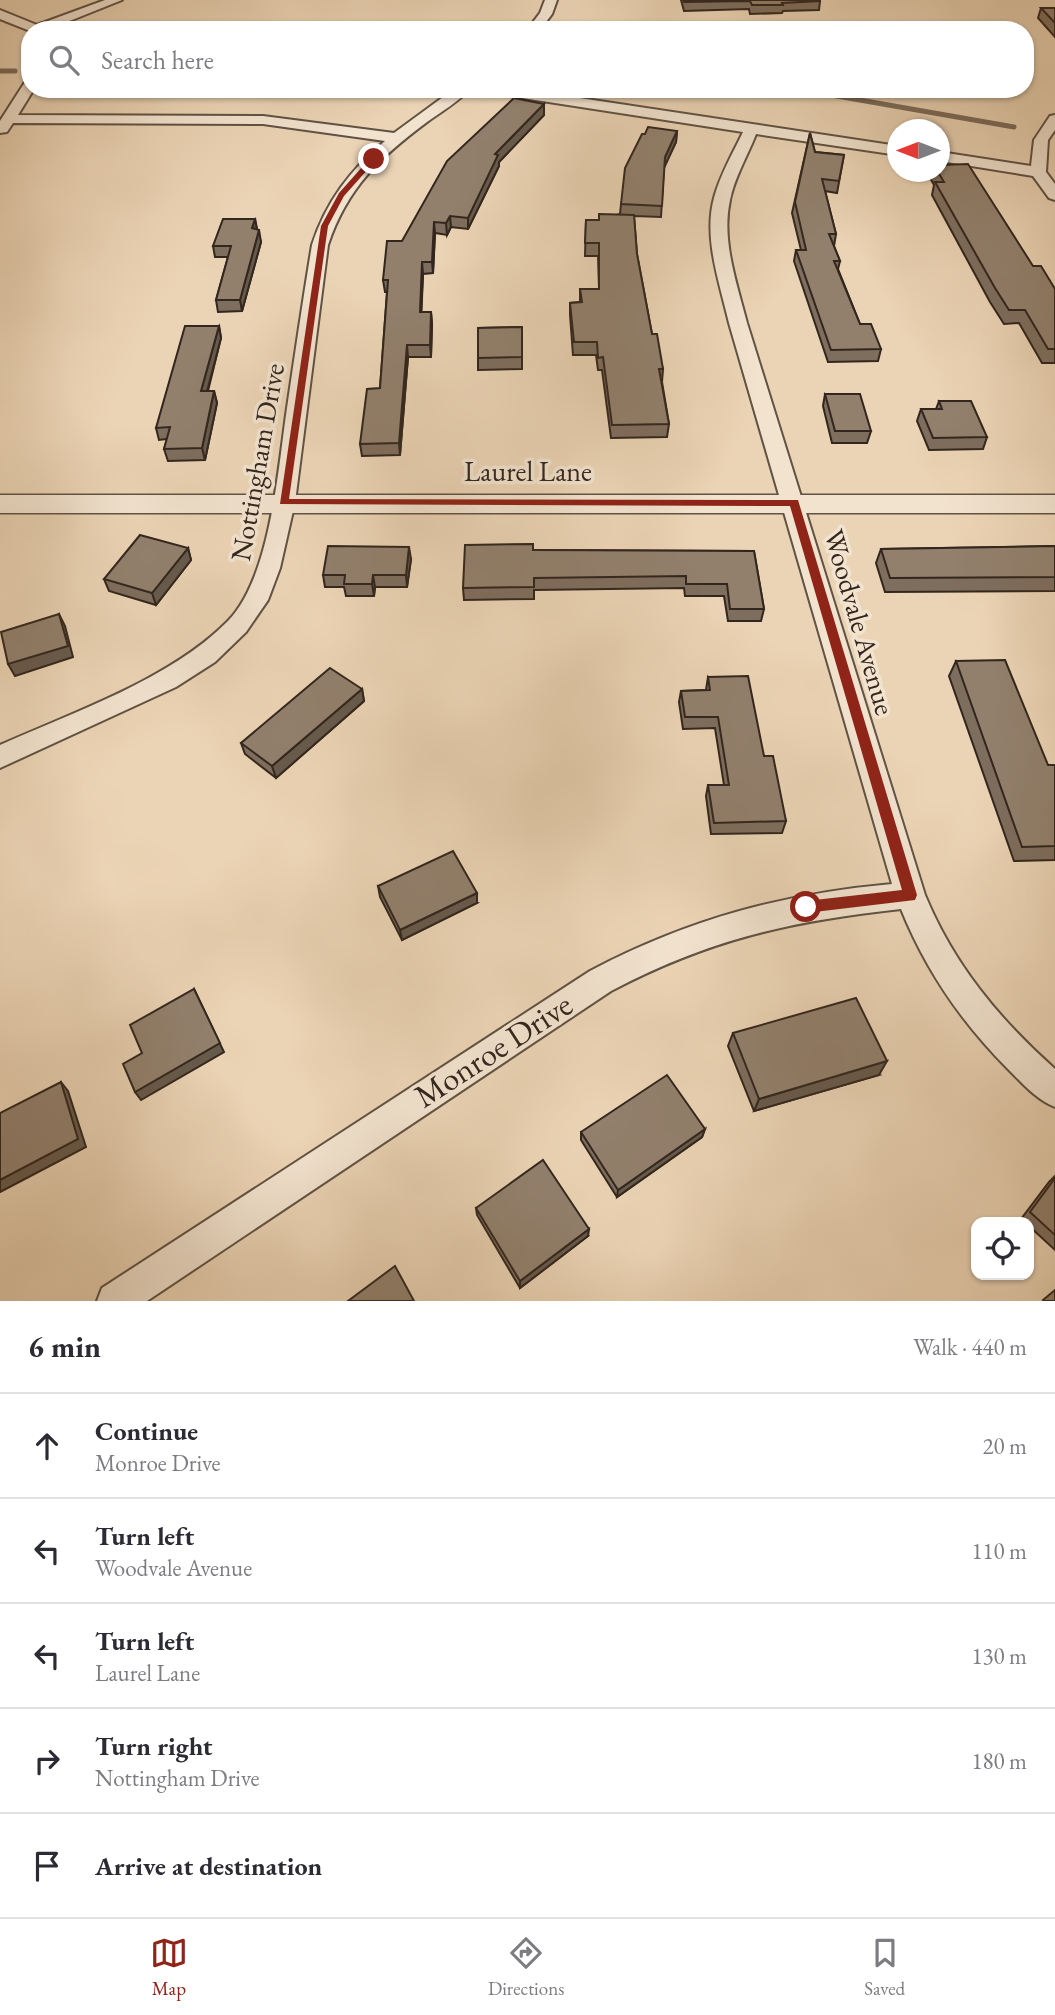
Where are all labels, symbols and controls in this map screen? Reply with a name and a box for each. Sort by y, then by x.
search box [21,21,1034,98]
icon: search [45,41,83,79]
text: Search here [101,43,214,77]
north arrow [887,119,950,182]
route end [358,143,389,174]
street label: Nottingham Drive [222,360,292,564]
street label: Laurel Lane [464,453,592,489]
street label: Woodvale Avenue [816,525,904,719]
route start [790,891,821,922]
street label: Monroe Drive [406,983,580,1117]
map controls [971,1217,1034,1280]
button: locate [971,1217,1034,1280]
text: 6 min [28,1327,101,1366]
text: Walk · 440 m [913,1332,1027,1362]
text: Continue [95,1414,198,1448]
icon: ahead [28,1427,66,1465]
text: 20 m [982,1431,1027,1461]
text: Monroe Drive [95,1448,221,1478]
text: Turn left [95,1519,194,1553]
icon: left [28,1532,66,1570]
text: 110 m [971,1536,1027,1566]
text: Woodvale Avenue [95,1553,252,1583]
text: Turn left [95,1624,194,1658]
icon: left [28,1637,66,1675]
text: 130 m [971,1641,1027,1671]
text: Laurel Lane [95,1658,200,1688]
text: Turn right [95,1729,213,1763]
icon: right [28,1742,66,1780]
text: 180 m [971,1746,1027,1776]
text: Nottingham Drive [95,1763,259,1793]
icon: arrive [28,1847,66,1885]
text: Arrive at destination [95,1849,322,1883]
tab: Map [150,1934,188,2001]
tab: Directions [488,1934,564,2001]
tab: Saved [864,1934,905,2001]

